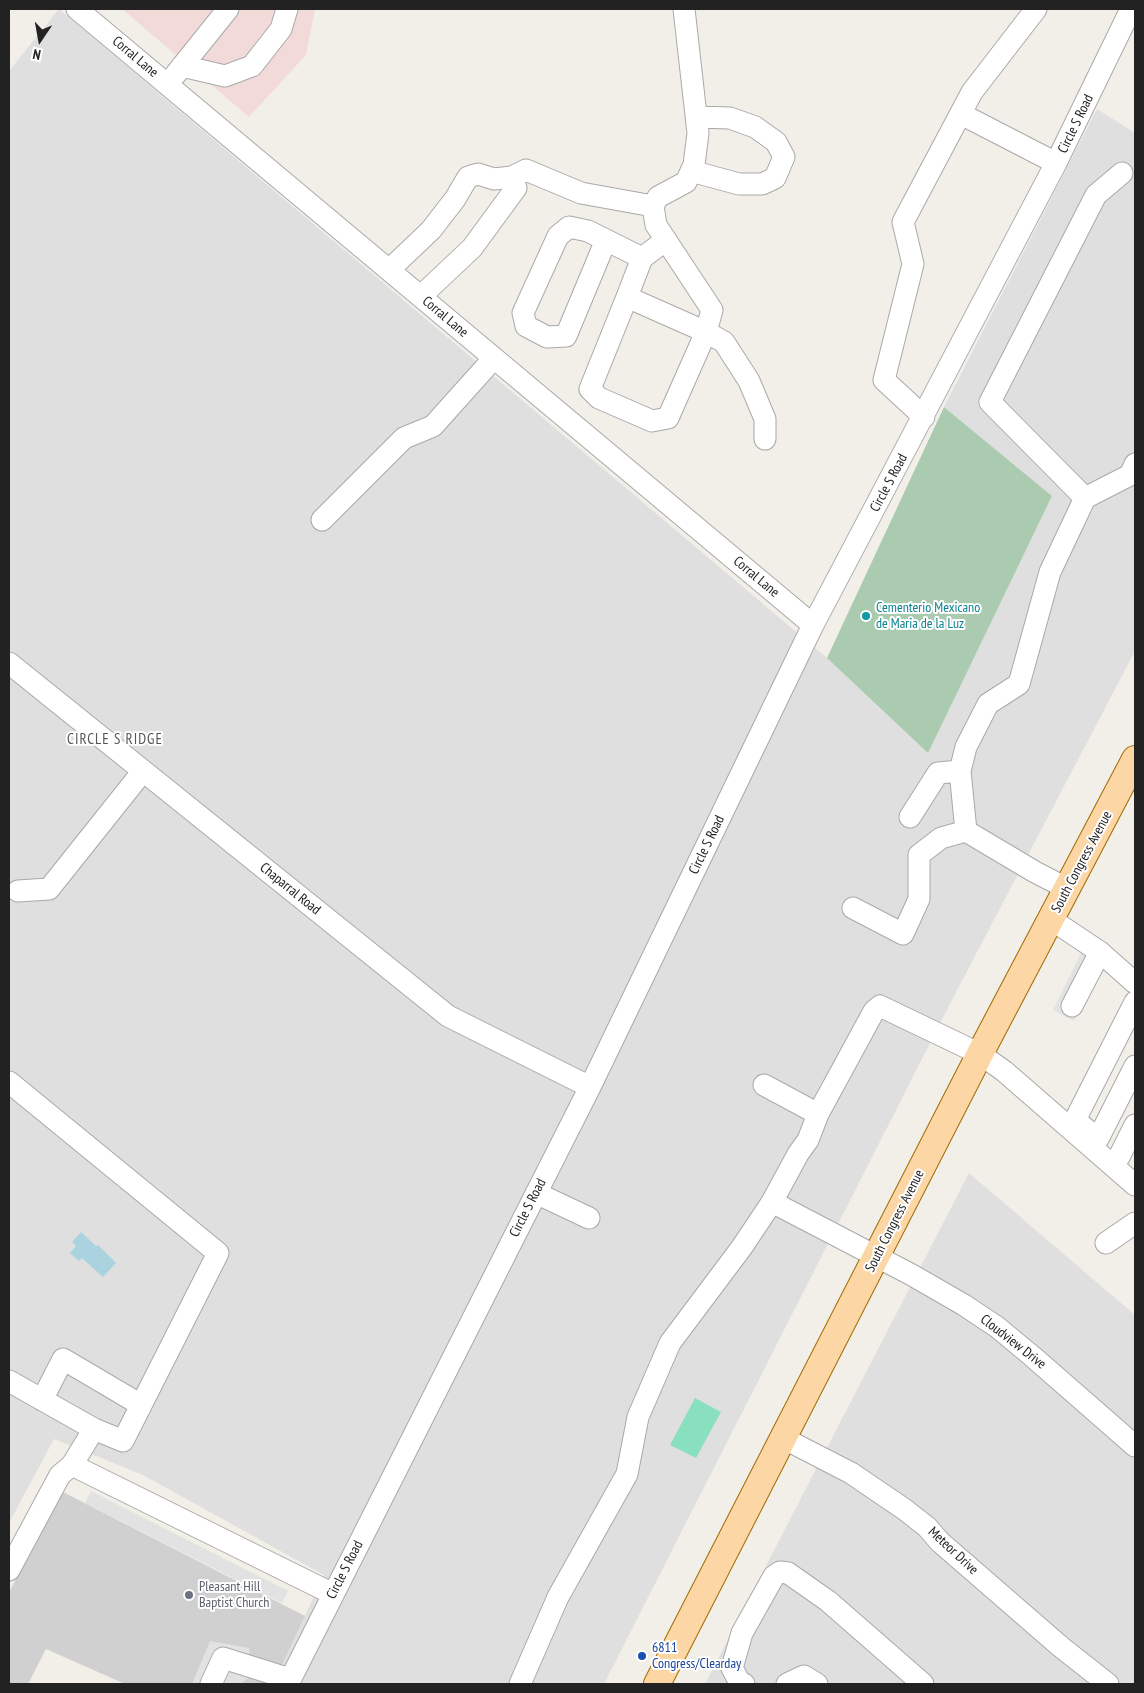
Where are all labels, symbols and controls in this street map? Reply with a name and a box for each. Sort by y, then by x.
north arrow [15,15,65,65]
street label: Corral Lane [109,33,161,81]
text: N [31,45,42,64]
street label: Circle S Road [1055,92,1097,156]
street label: Corral Lane [419,293,471,341]
street label: Circle S Road [867,451,911,515]
street label: Corral Lane [730,553,782,601]
place label: Cementerio Mexicano de Maria de la Luz [876,600,980,632]
marker: Cementerio Mexicano de Maria de la Luz [860,610,872,622]
district label: CIRCLE S RIDGE [65,731,165,749]
street label: South Congress Avenue [1048,808,1116,916]
street label: Circle S Road [686,813,728,877]
street label: Chaparral Road [256,859,324,919]
street label: South Congress Avenue [862,1167,928,1275]
street label: Circle S Road [506,1176,550,1240]
street label: Cloudview Drive [977,1311,1049,1373]
street label: Meteor Drive [924,1524,982,1578]
street label: Circle S Road [323,1538,367,1602]
place label: Pleasant Hill Baptist Church [199,1579,269,1611]
marker: Pleasant Hill Baptist Church [183,1589,195,1601]
place label: 6811 Congress/Clearday [652,1640,741,1672]
marker: 6811 Congress/Clearday [636,1650,648,1662]

